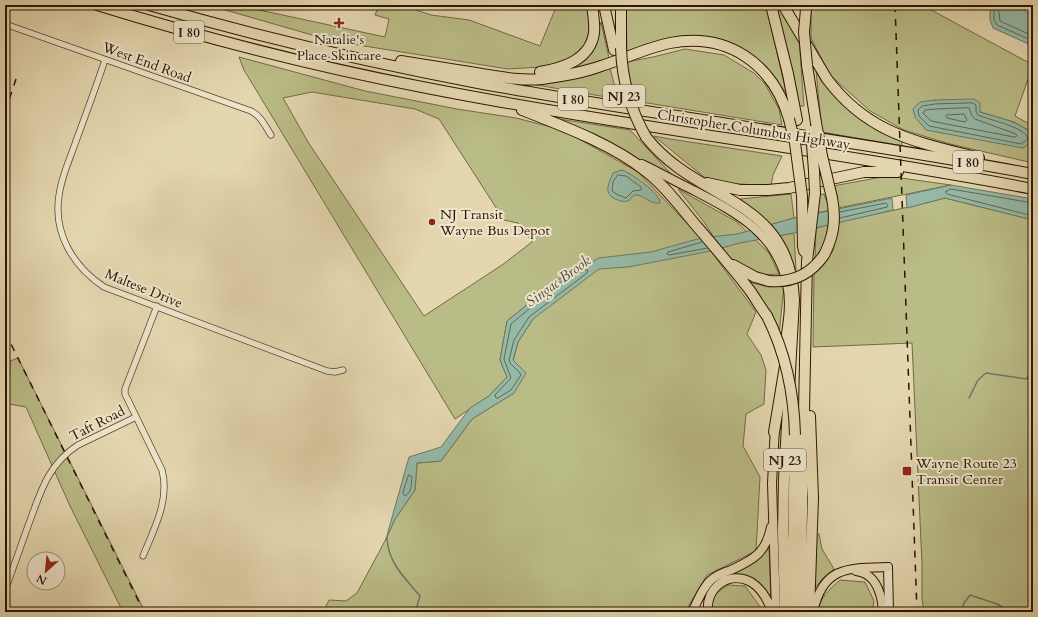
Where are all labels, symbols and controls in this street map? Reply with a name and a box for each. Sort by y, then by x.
marker: Natalie's Place Skincare [333,17,345,29]
road number: I 80 [174,21,204,43]
place label: Natalie's Place Skincare [297,30,381,65]
street label: West End Road [99,37,194,88]
road number: NJ 23 [603,85,645,107]
road number: I 80 [558,88,588,110]
street label: Christopher Columbus Highway [656,105,852,154]
road number: I 80 [953,151,983,173]
place label: NJ Transit Wayne Bus Depot [439,205,550,240]
marker: NJ Transit Wayne Bus Depot [427,217,437,227]
water label: Singac Brook [521,250,595,312]
street label: Maltese Drive [102,264,186,313]
street label: Taft Road [66,401,129,445]
road number: NJ 23 [764,449,806,471]
place label: Wayne Route 23 Transit Center [915,454,1017,489]
marker: Wayne Route 23 Transit Center [901,465,913,477]
north arrow [26,551,66,591]
text: N [34,570,49,588]

